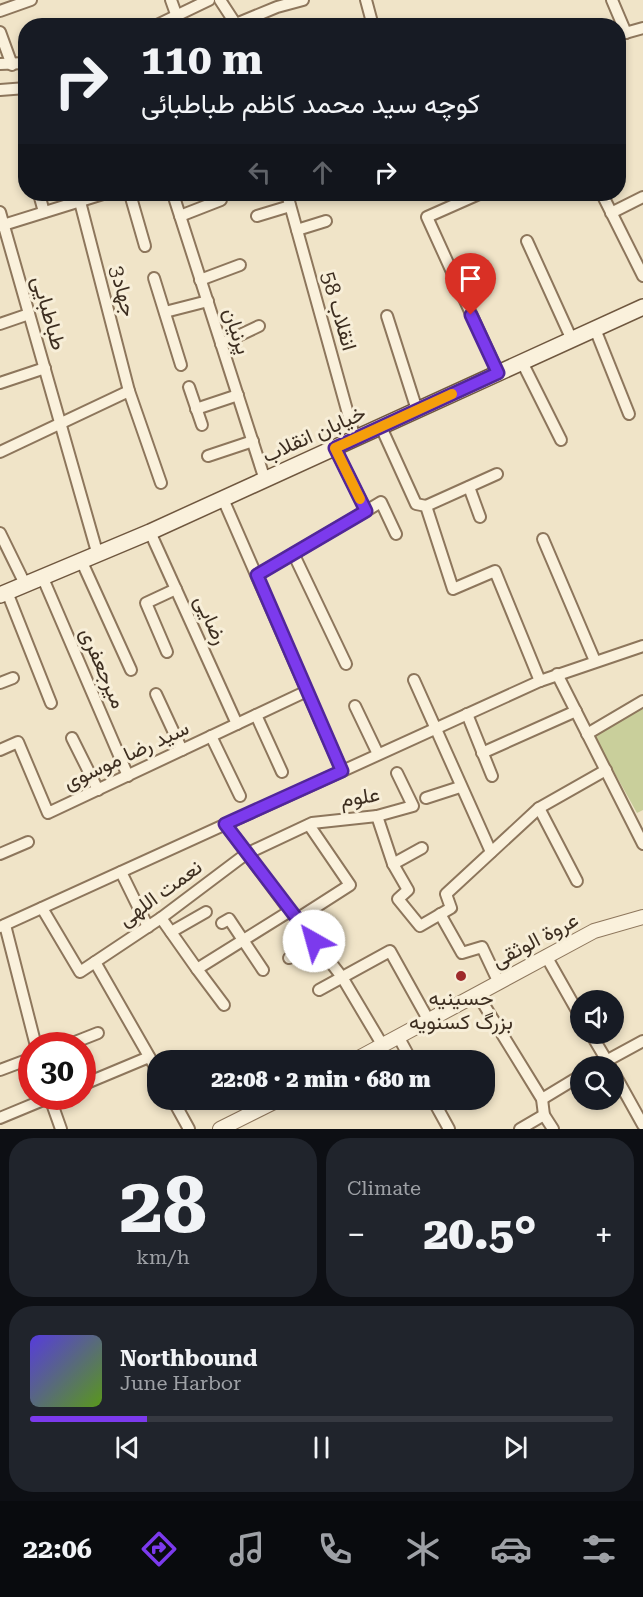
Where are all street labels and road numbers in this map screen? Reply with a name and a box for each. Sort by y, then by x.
street label: جهاد3 [104,263,141,319]
street label: انقلاب 58 [316,269,362,353]
street label: طباطبایی [27,273,71,353]
street label: پرنیان [216,305,256,358]
street label: خیابان انقلاب [259,401,369,467]
street label: رضایی [189,592,232,649]
street label: میرجعفری [74,624,131,712]
street label: سید رضا موسوی [59,715,193,795]
street label: علوم [339,782,382,814]
street label: نعمت اللهی [114,855,207,932]
street label: عروة الوثقی [488,907,583,974]

